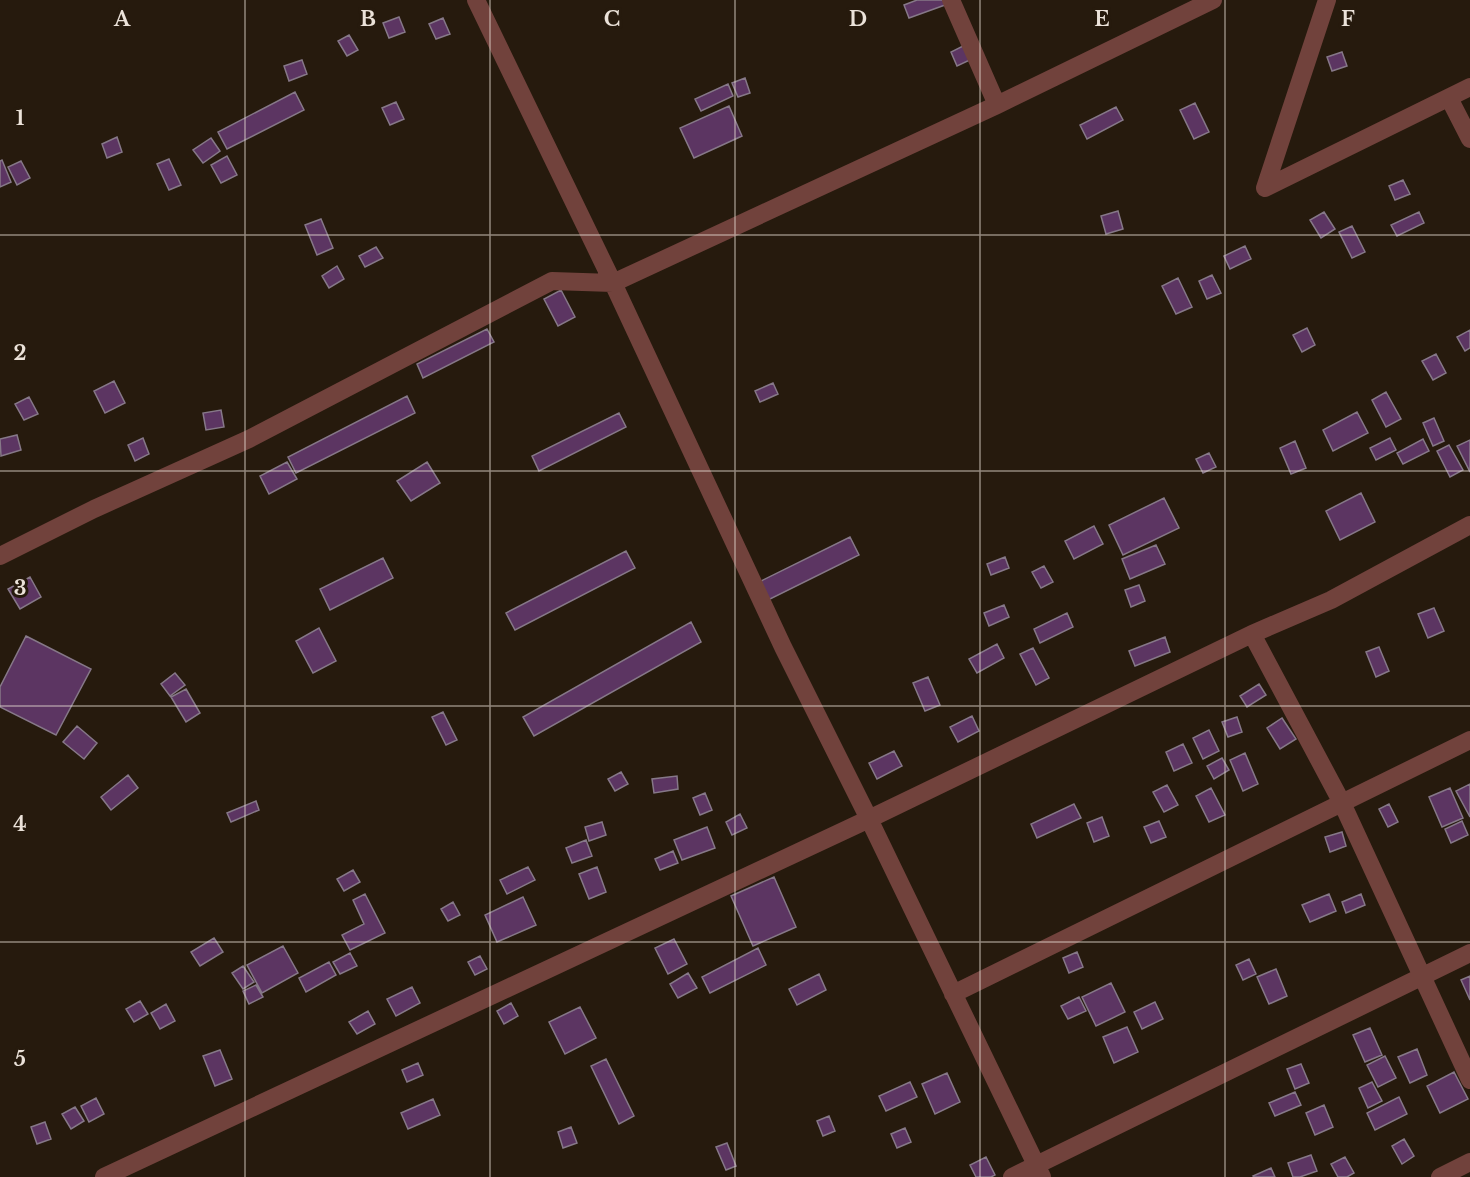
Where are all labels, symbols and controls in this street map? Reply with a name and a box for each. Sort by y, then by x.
text: A [113,7,131,31]
text: B [360,7,376,31]
text: C [604,7,620,31]
text: D [849,7,867,31]
text: E [1094,7,1110,31]
text: F [1341,7,1355,31]
text: 1 [16,106,25,130]
text: 2 [13,341,27,365]
text: 3 [14,576,26,600]
text: 4 [13,812,27,836]
text: 5 [14,1047,26,1071]

